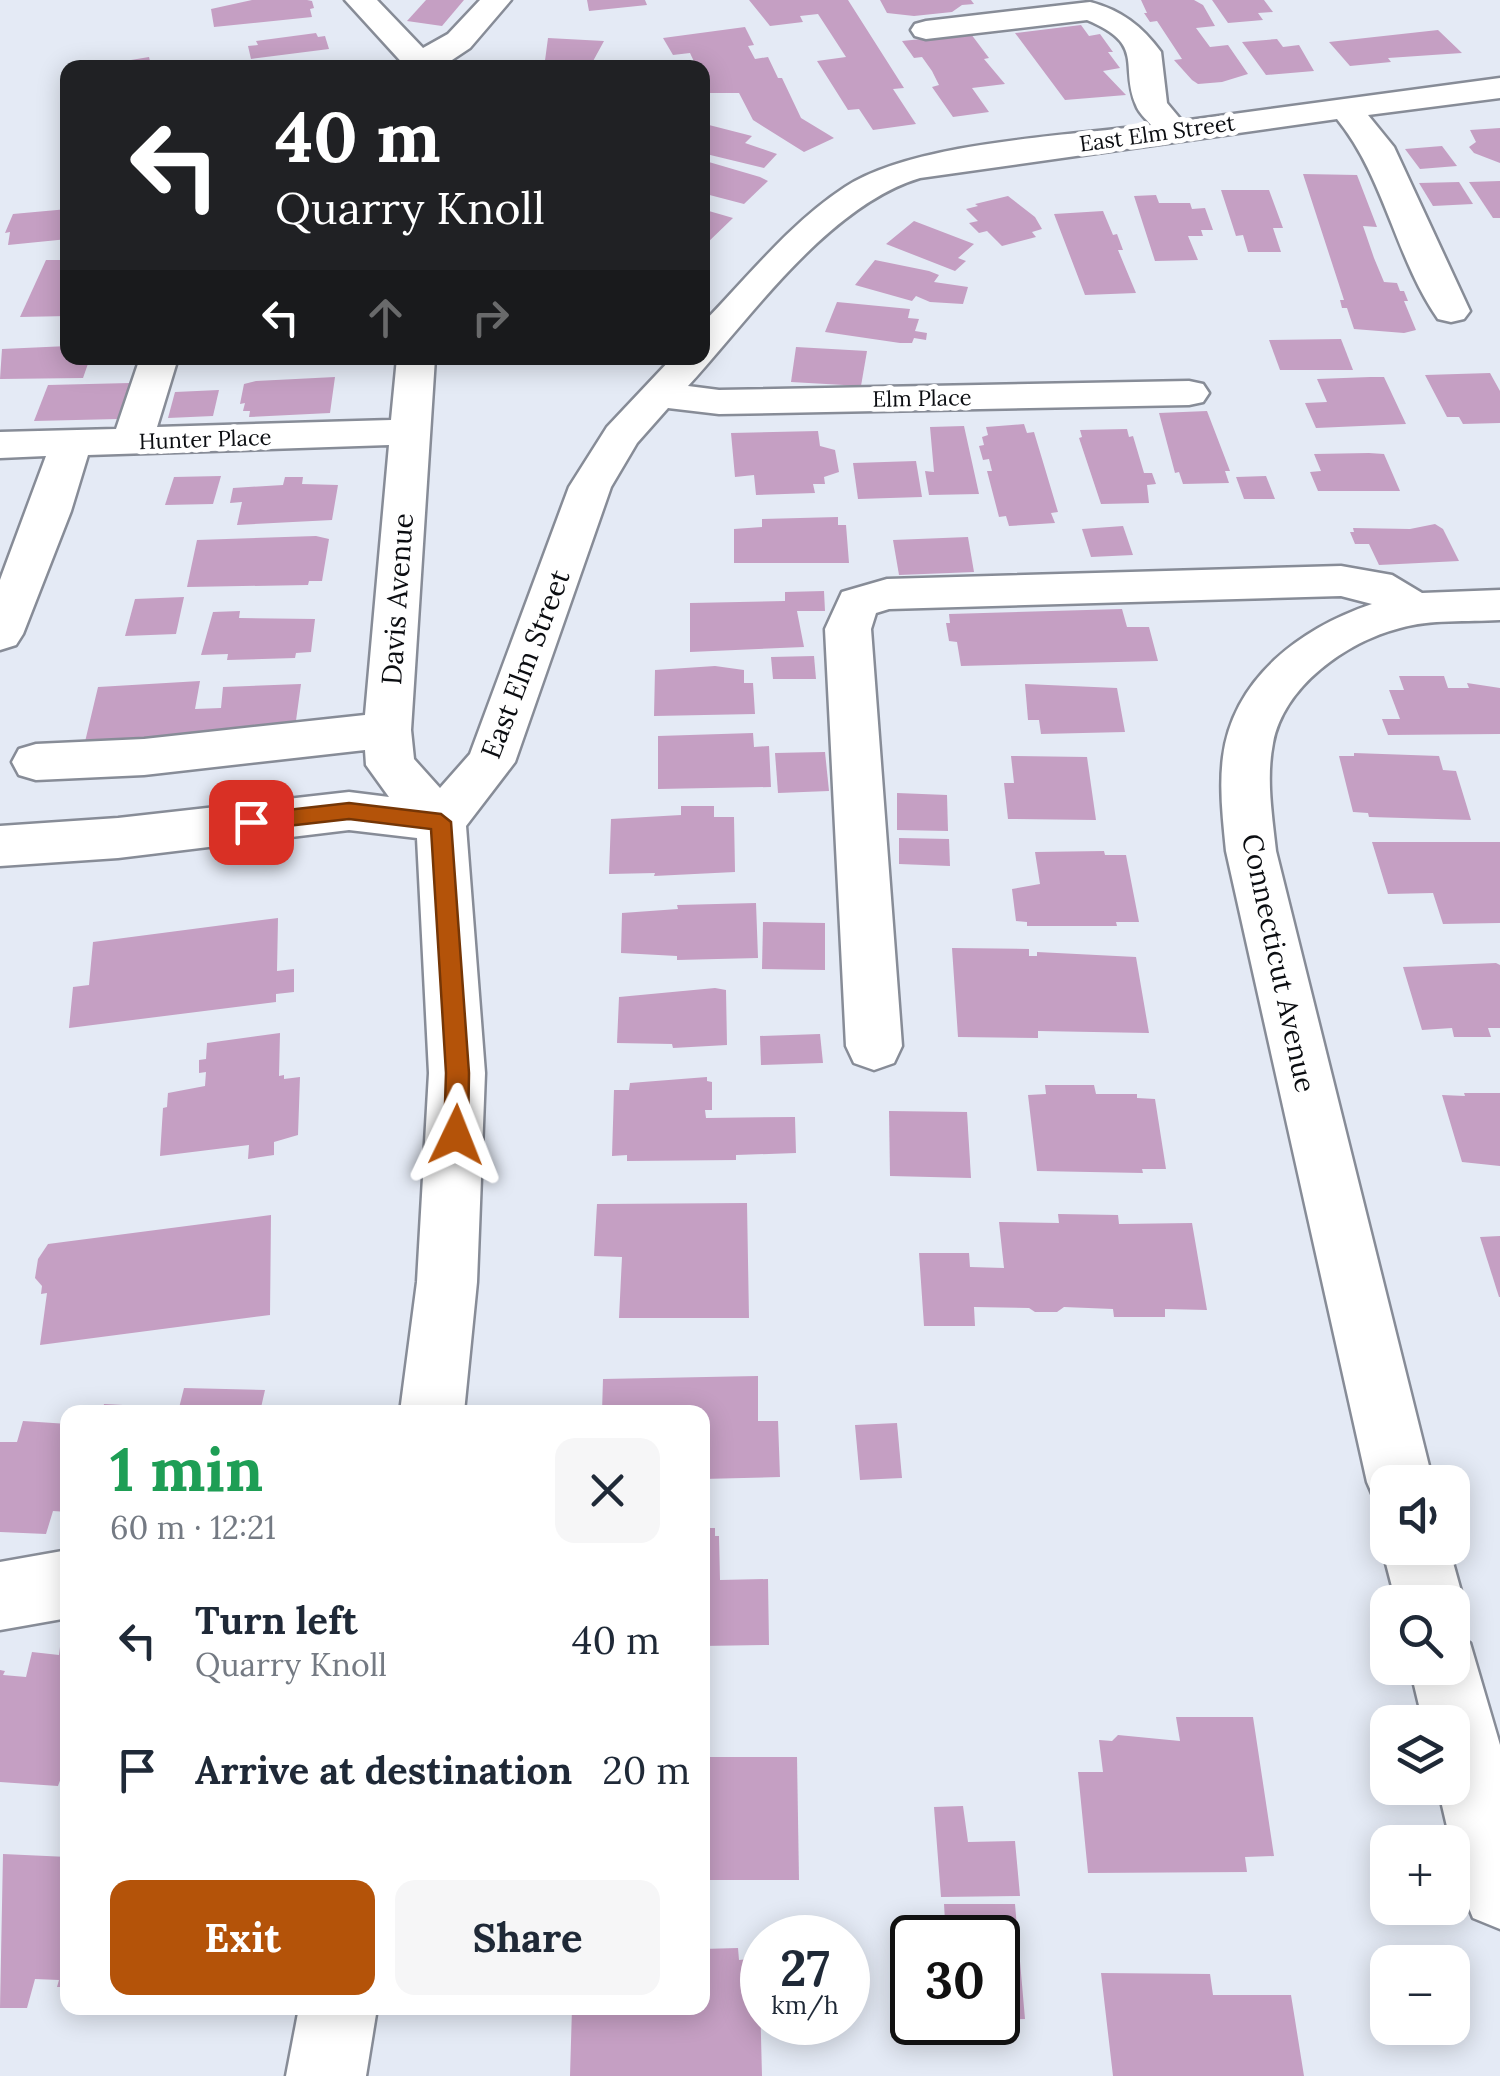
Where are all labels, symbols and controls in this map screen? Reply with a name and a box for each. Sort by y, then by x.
text: 40 m [275,92,441,181]
icon: left [110,100,240,230]
street label: East Elm Street [1077,108,1237,158]
text: Quarry Knoll [275,179,545,236]
icon: left [253,290,308,345]
icon: ahead [358,290,413,345]
icon: right [463,290,518,345]
street label: Elm Place [872,383,972,413]
street label: Hunter Place [138,423,272,455]
street label: Davis Avenue [373,512,421,686]
street label: East Elm Street [472,564,578,764]
pin [209,780,294,865]
icon: arrive [224,795,279,850]
street label: Connecticut Avenue [1234,830,1324,1096]
position arrow [404,1083,508,1187]
text: 1 min [110,1431,263,1507]
button: close [555,1438,660,1543]
map controls [1370,1465,1470,2045]
button: sound [1370,1465,1470,1565]
text: 60 m · 12:21 [110,1507,276,1548]
button: search [1370,1585,1470,1685]
text: Turn left [195,1596,358,1644]
icon: left [110,1613,165,1668]
text: 40 m [572,1616,660,1664]
text: Quarry Knoll [195,1644,387,1685]
button: layers [1370,1705,1470,1805]
icon: arrive [110,1743,165,1798]
text: Arrive at destination [195,1746,572,1794]
text: 20 m [602,1746,690,1794]
button: + [1370,1825,1470,1925]
button: Exit [110,1880,375,1995]
button: Share [395,1880,660,1995]
speed limit sign: 30 [890,1915,1020,2045]
text: 27 [780,1936,830,2000]
button: − [1370,1945,1470,2045]
text: km/h [771,1989,839,2021]

